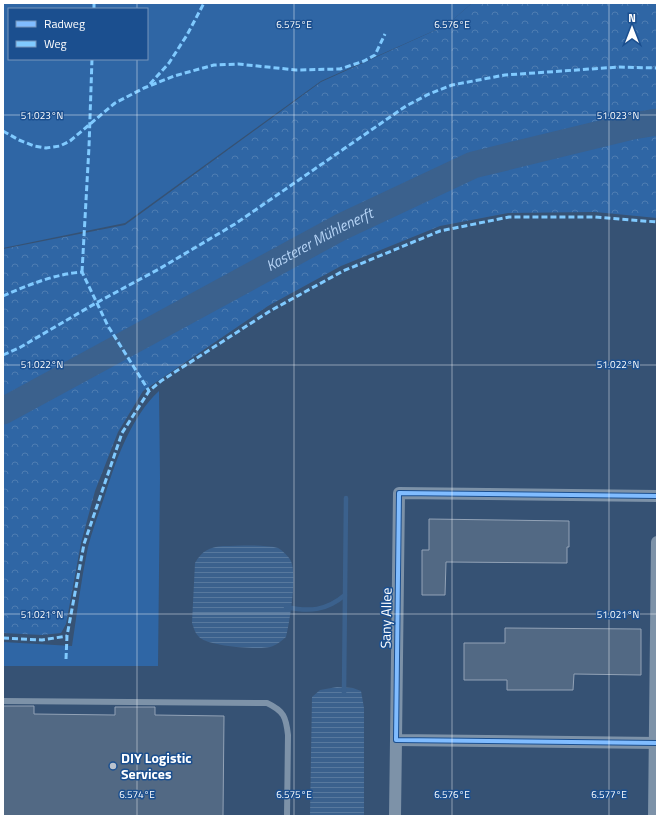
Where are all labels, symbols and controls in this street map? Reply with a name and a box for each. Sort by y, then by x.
legend [8,8,148,60]
north arrow [612,8,652,48]
text: N [628,10,636,26]
text: Radweg [44,14,85,33]
text: 6.575°E [276,17,312,32]
text: 6.576°E [434,17,470,32]
text: Weg [44,34,67,53]
text: 51.023°N [21,108,63,123]
text: 51.023°N [597,108,639,123]
water label: Kasterer Mühlenerft [262,201,379,277]
text: 51.022°N [21,357,63,372]
text: 51.022°N [597,357,639,372]
street label: Sany Allee [374,587,397,649]
text: 51.021°N [21,607,63,622]
text: 51.021°N [597,607,639,622]
place label: DIY Logistic Services [121,747,192,784]
marker: DIY Logistic Services [108,761,118,771]
text: 6.574°E [119,787,155,802]
text: 6.575°E [276,787,312,802]
text: 6.576°E [434,787,470,802]
text: 6.577°E [591,787,627,802]

